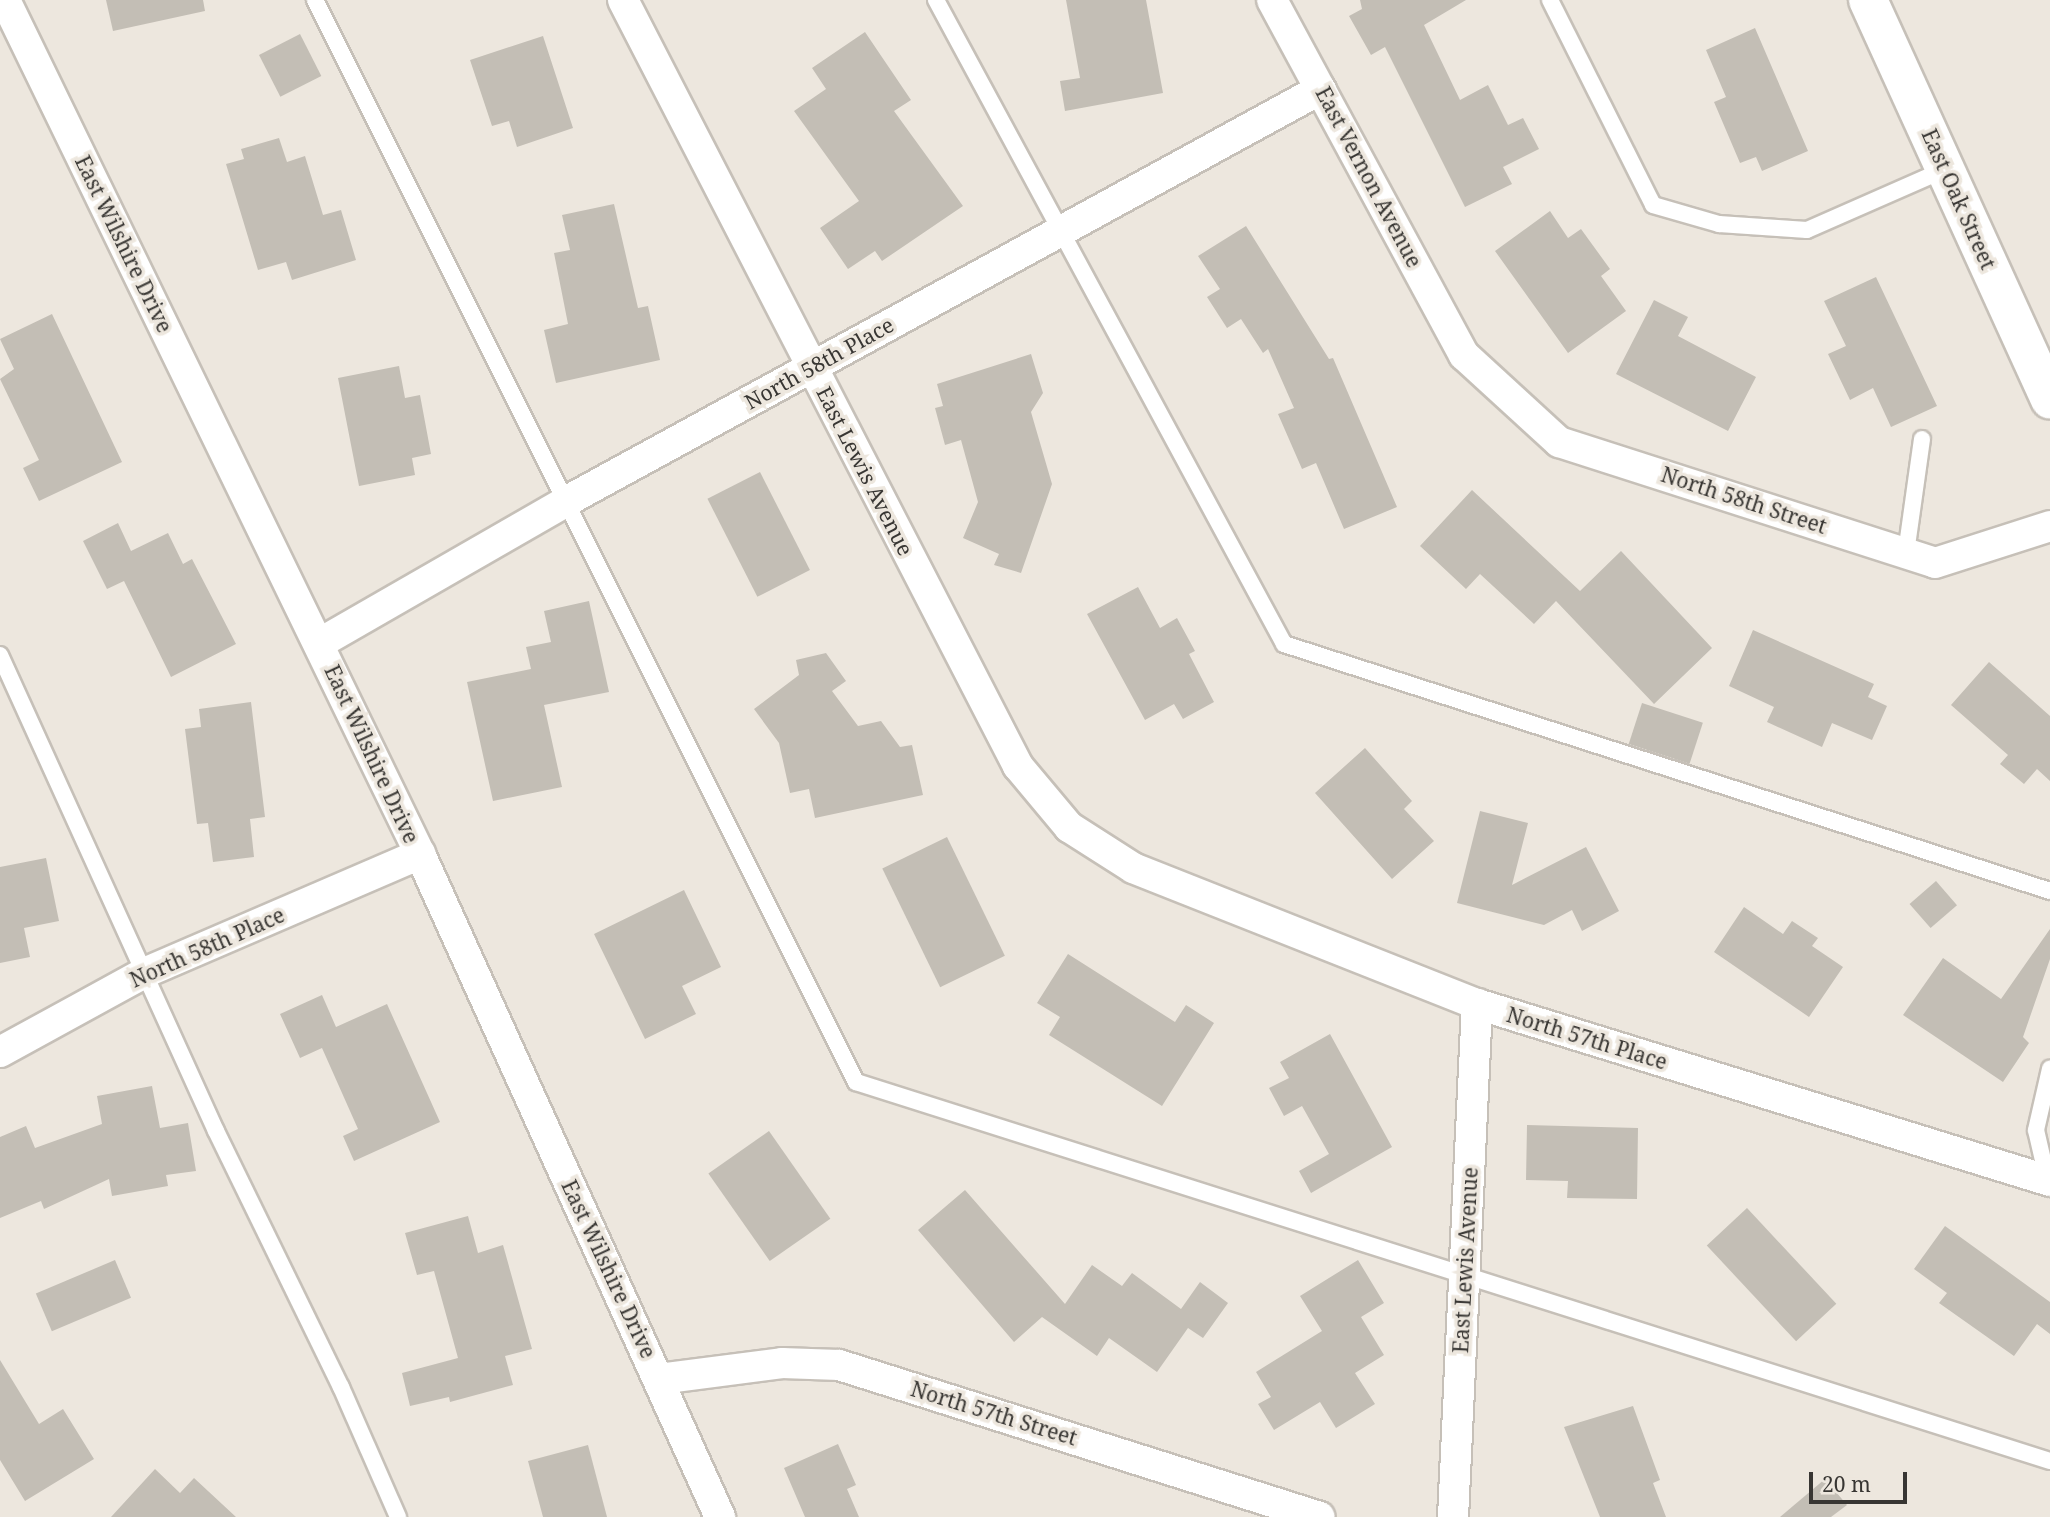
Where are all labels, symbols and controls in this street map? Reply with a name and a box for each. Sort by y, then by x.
street label: East Vernon Avenue [1311,82,1427,272]
street label: East Oak Street [1917,125,2001,273]
street label: East Wilshire Drive [70,151,178,337]
street label: North 58th Place [740,312,898,414]
street label: East Lewis Avenue [811,382,919,560]
street label: North 58th Street [1658,461,1830,539]
street label: East Wilshire Drive [320,661,424,847]
street label: North 58th Place [126,902,288,992]
street label: North 57th Place [1504,1002,1670,1074]
street label: East Lewis Avenue [1448,1166,1482,1354]
street label: East Wilshire Drive [557,1176,661,1362]
street label: North 57th Street [908,1376,1080,1450]
scale bar [1812,1458,1910,1502]
text: 20 m [1822,1470,1871,1498]

